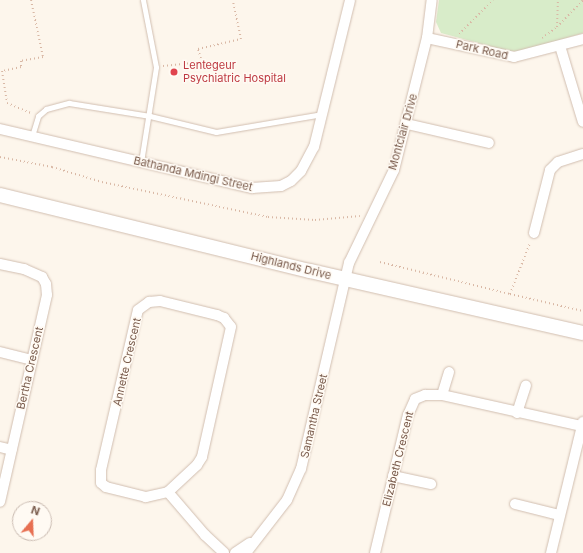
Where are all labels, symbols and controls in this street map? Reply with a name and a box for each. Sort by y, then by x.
street label: Park Road [455,38,509,62]
place label: Lentegeur Psychiatric Hospital [183,59,286,85]
marker: Lentegeur Psychiatric Hospital [168,66,180,78]
street label: Montclair Drive [386,92,420,172]
street label: Bathanda Mdingi Street [132,154,254,194]
street label: Highlands Drive [249,250,333,282]
street label: Annette Crescent [110,317,144,407]
street label: Bertha Crescent [14,325,46,411]
street label: Samantha Street [298,373,330,459]
street label: Elizabeth Crescent [380,410,416,508]
north arrow [12,501,52,541]
text: N [29,503,42,519]

